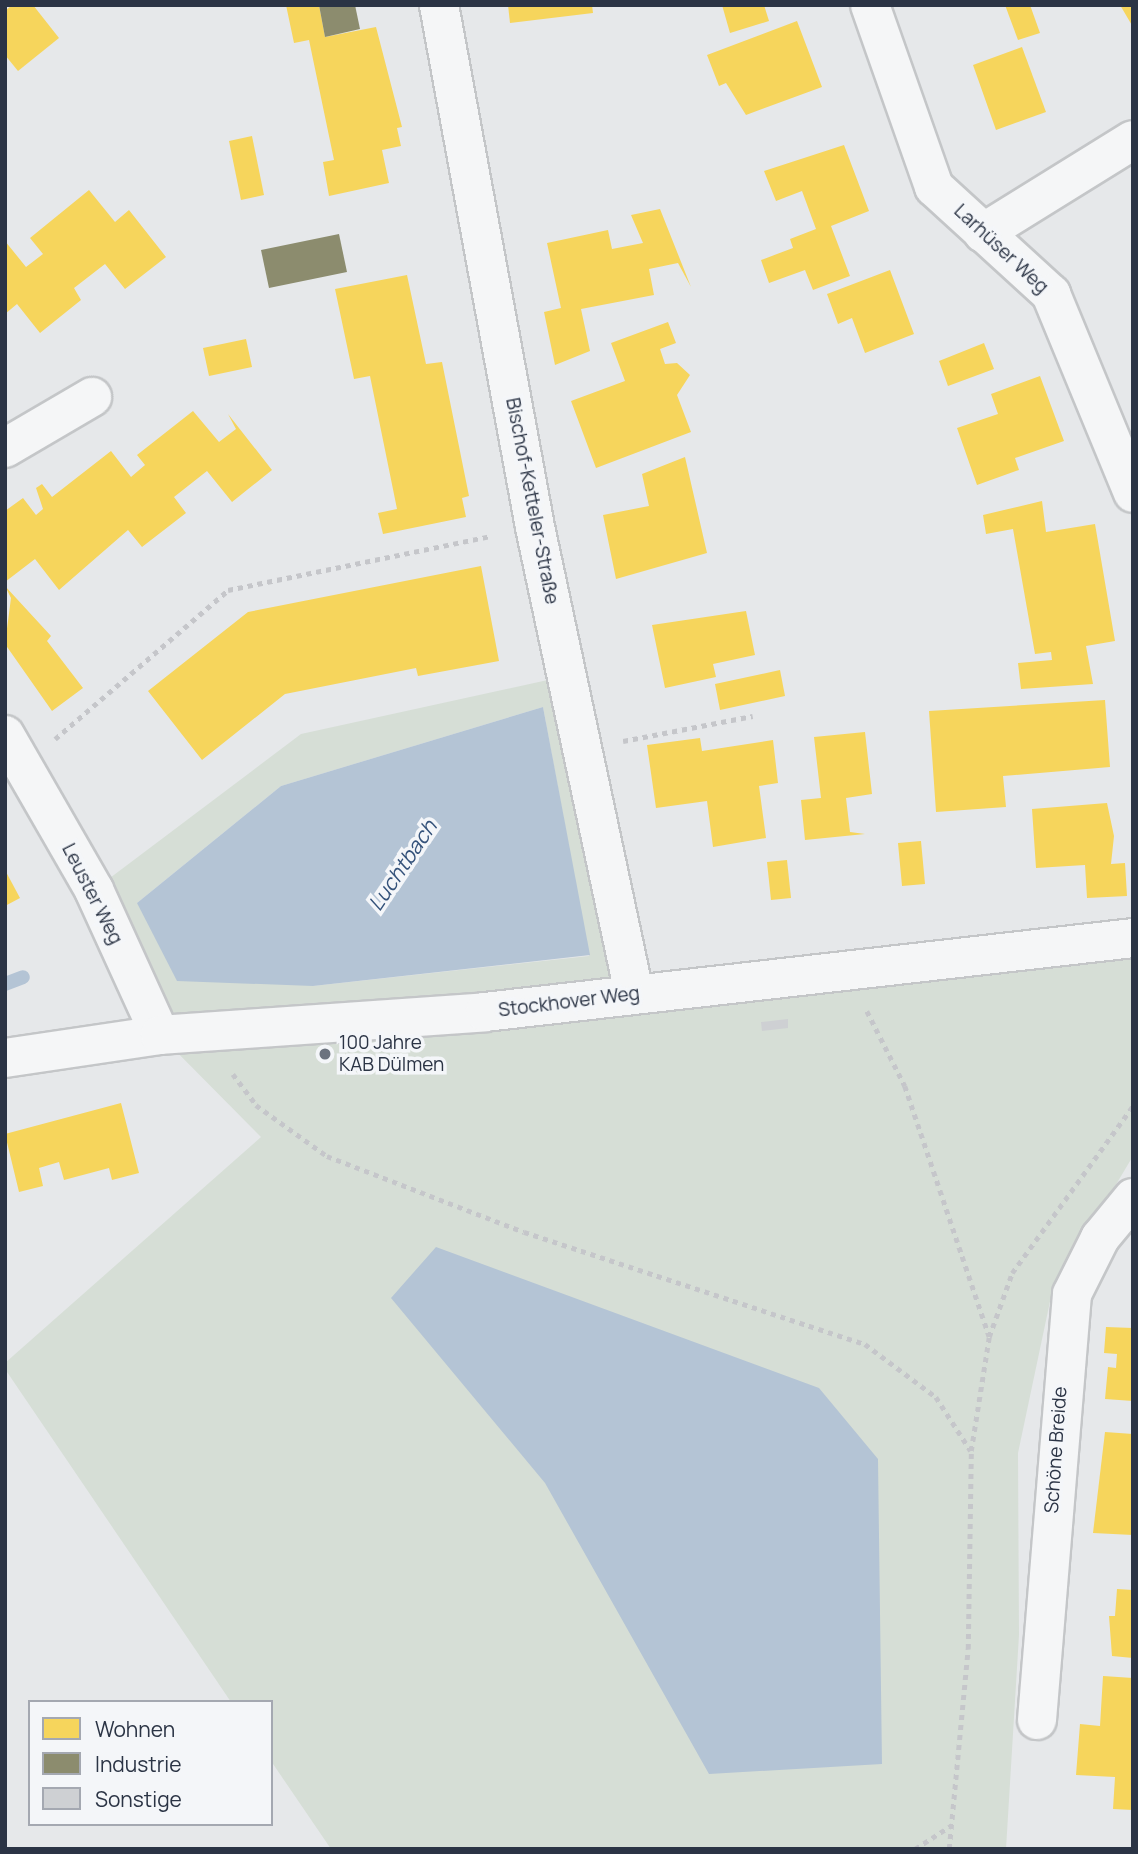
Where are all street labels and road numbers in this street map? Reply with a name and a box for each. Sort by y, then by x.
street label: Larhüser Weg [949,200,1053,298]
street label: Bischof-Ketteler-Straße [501,396,563,606]
street label: Leuster Weg [57,840,127,948]
street label: Stockhover Weg [497,982,641,1022]
street label: Schöne Breide [1040,1386,1072,1514]

